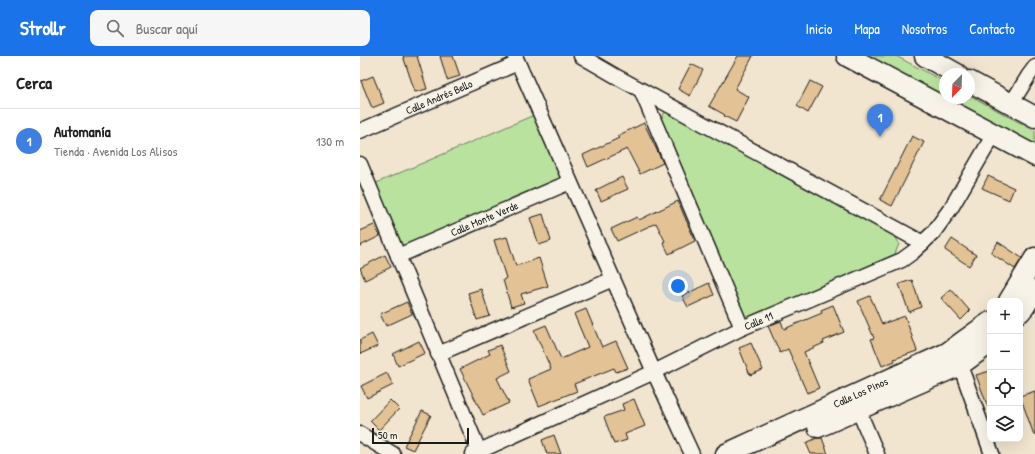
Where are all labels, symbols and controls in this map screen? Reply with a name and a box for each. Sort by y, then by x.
search box [90,10,370,46]
text: Strollr [20,15,66,41]
icon: search [104,17,126,39]
text: Buscar aquí [136,18,198,39]
text: Inicio [806,19,832,38]
text: Mapa [854,19,880,38]
text: Nosotros [902,19,947,38]
text: Contacto [969,19,1015,38]
north arrow [939,68,975,104]
text: Cerca [16,71,52,94]
street label: Calle Andrés Bello [404,76,475,118]
pin: 1 [867,104,893,137]
text: Automanía [54,121,111,142]
text: 1 [27,132,31,150]
text: 130 m [316,132,344,150]
text: Tienda · Avenida Los Alisos [54,142,178,160]
street label: Calle Monte Verde [448,198,521,240]
your location [668,276,688,296]
map controls [987,298,1023,442]
button: + [987,298,1023,334]
street label: Calle 11 [742,309,775,333]
button: − [987,334,1023,370]
button: locate [987,370,1023,406]
street label: Calle Los Pinos [831,374,890,411]
button: layers [987,406,1023,442]
scale bar [372,426,469,445]
text: 50 m [378,428,398,442]

